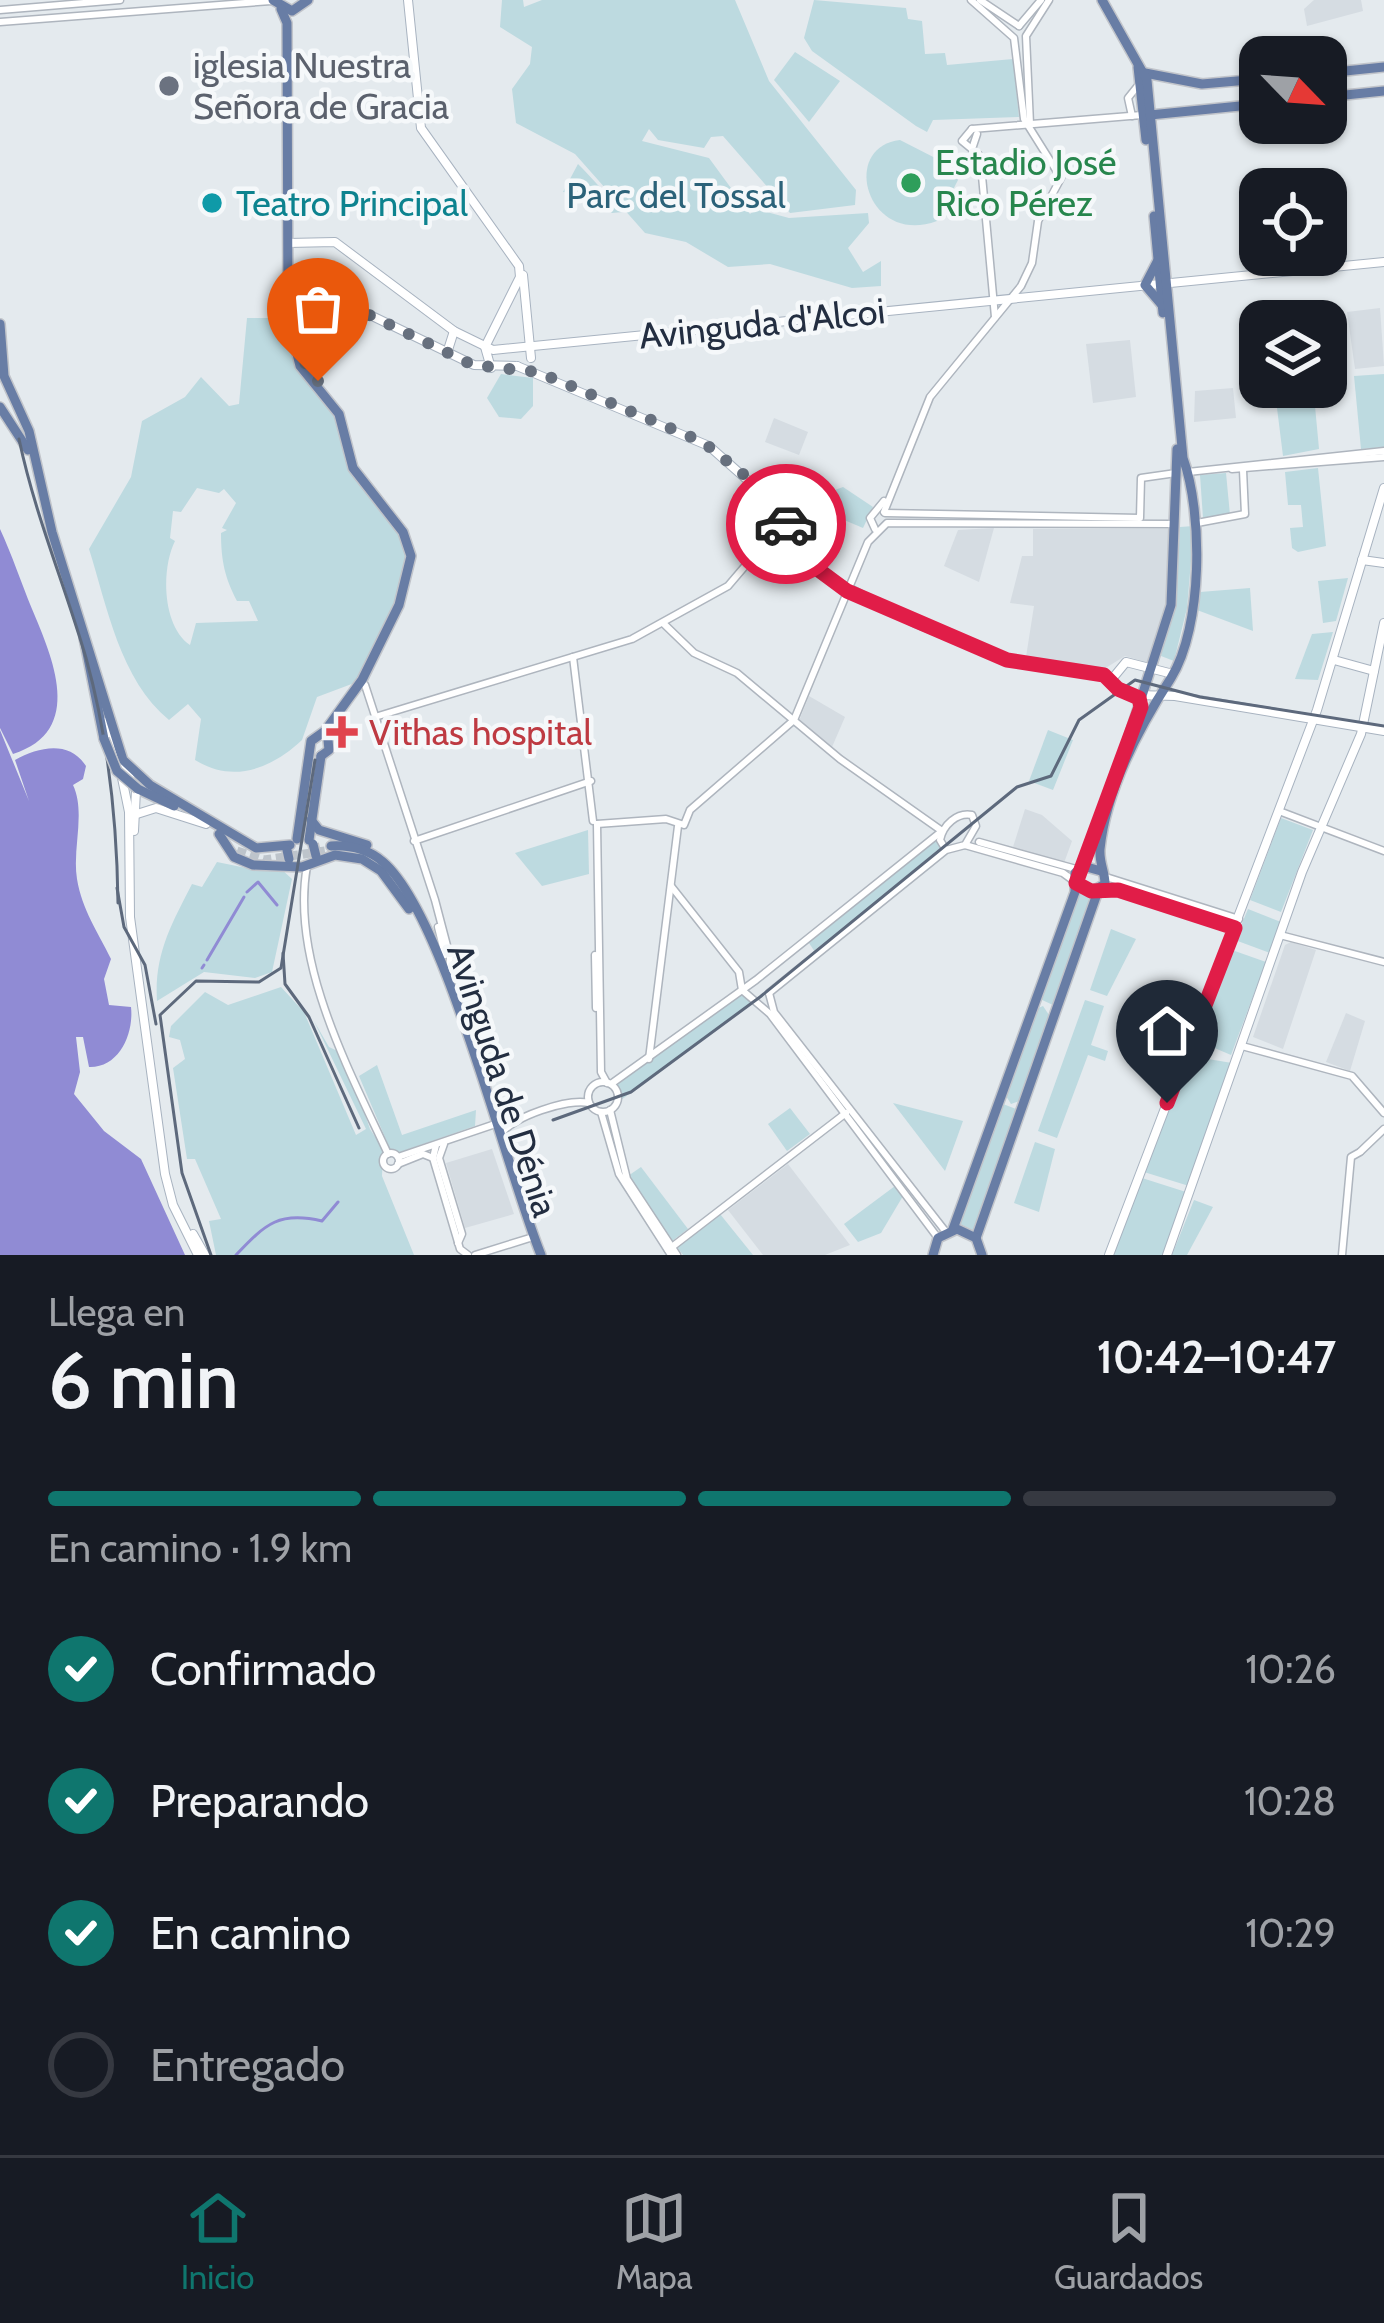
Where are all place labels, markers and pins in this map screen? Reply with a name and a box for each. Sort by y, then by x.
place label: iglesia Nuestra Señora de Gracia [193,43,449,128]
marker: iglesia Nuestra Señora de Gracia [156,73,182,99]
place label: Estadio José Rico Pérez [935,140,1116,225]
marker: Estadio José Rico Pérez [898,170,924,196]
place label: Teatro Principal [236,181,468,225]
marker: Teatro Principal [199,190,225,216]
pin [267,258,369,381]
place label: Vithas hospital [369,710,592,754]
marker: Vithas hospital [326,716,358,748]
pin [1116,980,1218,1103]

